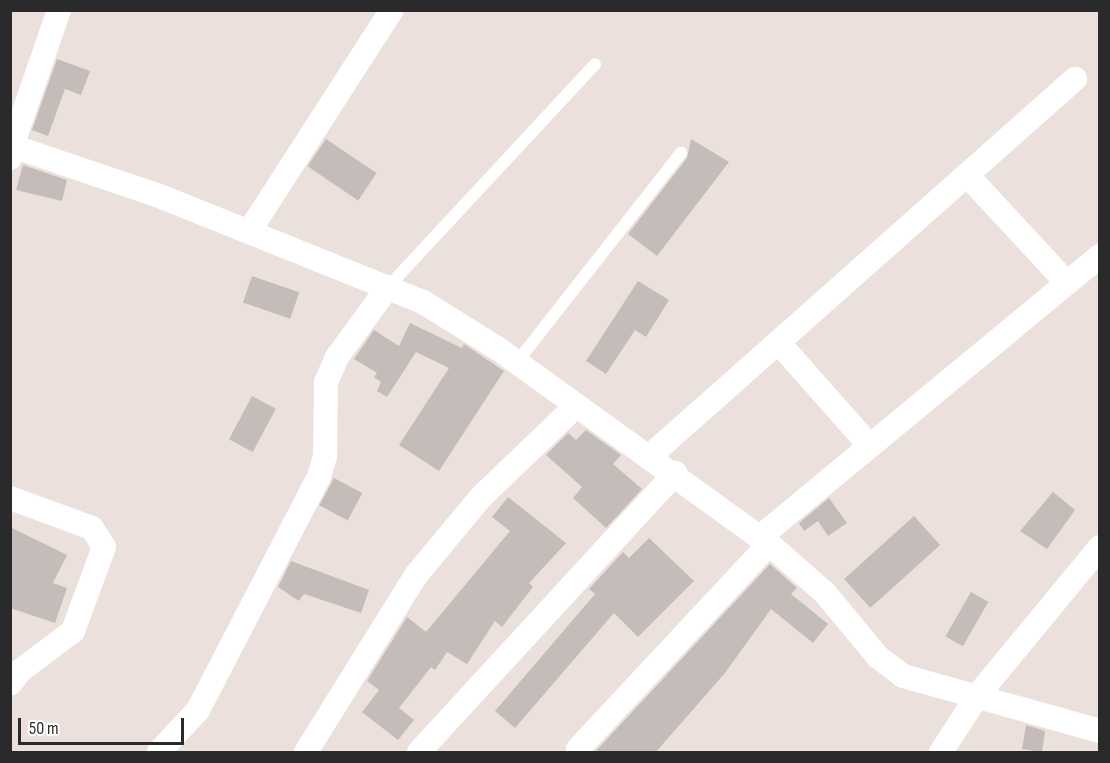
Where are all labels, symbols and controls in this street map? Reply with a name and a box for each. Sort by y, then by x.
scale bar [21,706,188,744]
text: 50 m [29,718,59,739]

